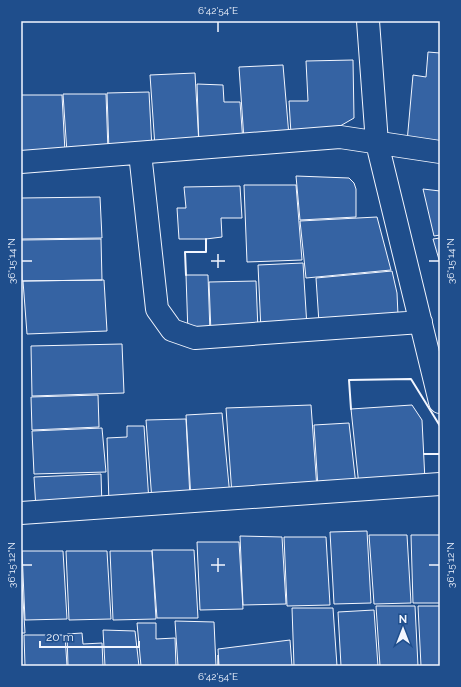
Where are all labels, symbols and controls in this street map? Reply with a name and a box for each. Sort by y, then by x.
text: 6°42'54"E [198,5,238,16]
text: 36°15'14"N [6,238,17,284]
text: 36°15'14"N [445,238,456,284]
text: 36°15'12"N [6,542,17,588]
text: 36°15'12"N [445,542,456,588]
north arrow [383,609,423,649]
text: N [399,613,407,626]
scale bar [40,623,139,649]
text: 20 m [46,630,74,644]
text: 6°42'54"E [198,671,238,682]

